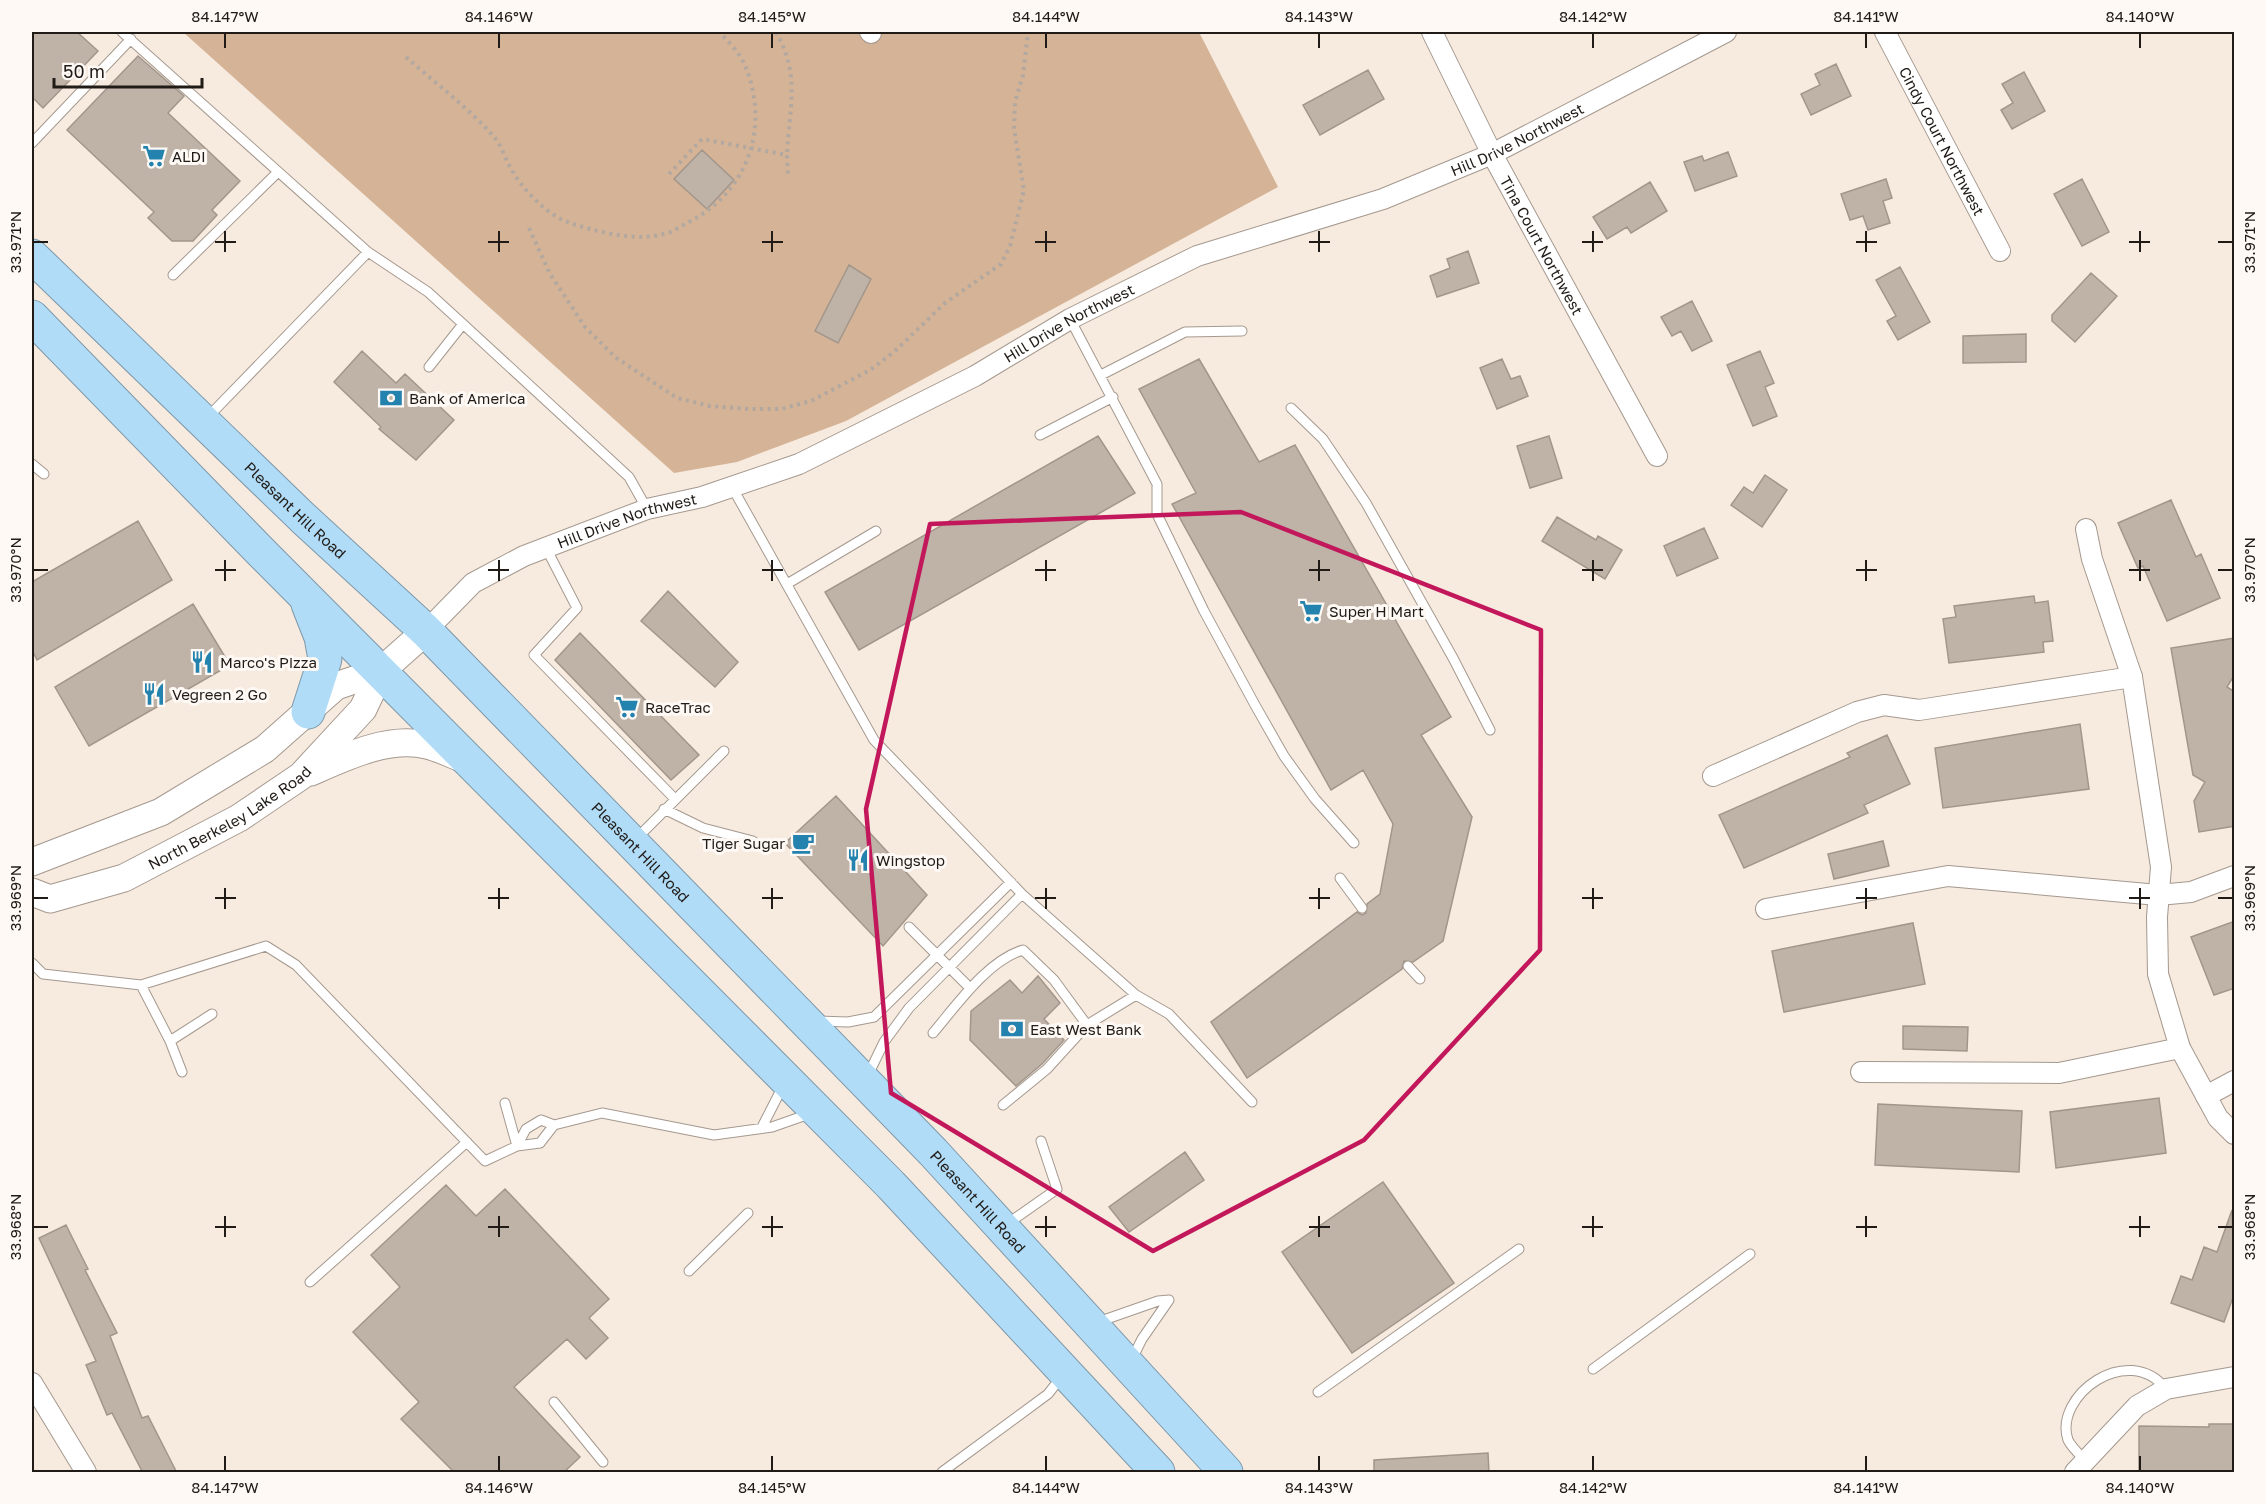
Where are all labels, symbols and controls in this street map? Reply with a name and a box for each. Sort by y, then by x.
text: 84.147°W [191,7,259,25]
text: 84.146°W [465,7,533,25]
text: 84.145°W [738,7,806,25]
text: 84.144°W [1012,7,1080,25]
text: 84.143°W [1285,7,1353,25]
text: 84.142°W [1559,7,1627,25]
text: 84.141°W [1833,7,1899,25]
text: 84.140°W [2106,7,2174,25]
scale bar [54,51,202,89]
text: 50 m [63,60,105,82]
street label: Cindy Court Northwest [1896,63,1989,218]
street label: Hill Drive Northwest [1448,99,1587,179]
supermarket icon: ALDI [141,143,167,169]
place label: ALDI [172,147,206,165]
street label: Tina Court Northwest [1497,173,1587,318]
text: 33.971°N [6,211,24,273]
text: 33.971°N [2240,211,2258,273]
street label: Hill Drive Northwest [1000,280,1137,366]
bank icon: Bank of America [378,385,404,411]
place label: Bank of America [409,389,526,407]
street label: Pleasant Hill Road [241,458,350,562]
street label: Hill Drive Northwest [554,489,698,552]
text: 33.970°N [6,537,24,603]
text: 33.970°N [2240,537,2258,603]
supermarket icon: Super H Mart [1298,598,1324,624]
place label: Super H Mart [1329,602,1424,620]
restaurant icon: Marco's Pizza [189,649,215,675]
place label: Marco's Pizza [220,653,317,671]
restaurant icon: Vegreen 2 Go [141,681,167,707]
place label: Vegreen 2 Go [172,685,267,703]
supermarket icon: RaceTrac [614,694,640,720]
place label: RaceTrac [645,698,711,716]
street label: North Berkeley Lake Road [145,762,315,873]
street label: Pleasant Hill Road [588,798,694,906]
cafe icon: Tiger Sugar [790,830,816,856]
place label: Tiger Sugar [702,834,785,852]
restaurant icon: Wingstop [845,847,871,873]
place label: Wingstop [876,851,945,869]
text: 33.969°N [6,865,24,931]
text: 33.969°N [2240,865,2258,931]
bank icon: East West Bank [999,1016,1025,1042]
place label: East West Bank [1030,1020,1142,1038]
street label: Pleasant Hill Road [927,1146,1030,1256]
text: 33.968°N [6,1194,24,1260]
text: 33.968°N [2240,1194,2258,1260]
text: 84.147°W [191,1478,259,1496]
text: 84.146°W [465,1478,533,1496]
text: 84.145°W [738,1478,806,1496]
text: 84.144°W [1012,1478,1080,1496]
text: 84.143°W [1285,1478,1353,1496]
text: 84.142°W [1559,1478,1627,1496]
text: 84.141°W [1833,1478,1899,1496]
text: 84.140°W [2106,1478,2174,1496]

